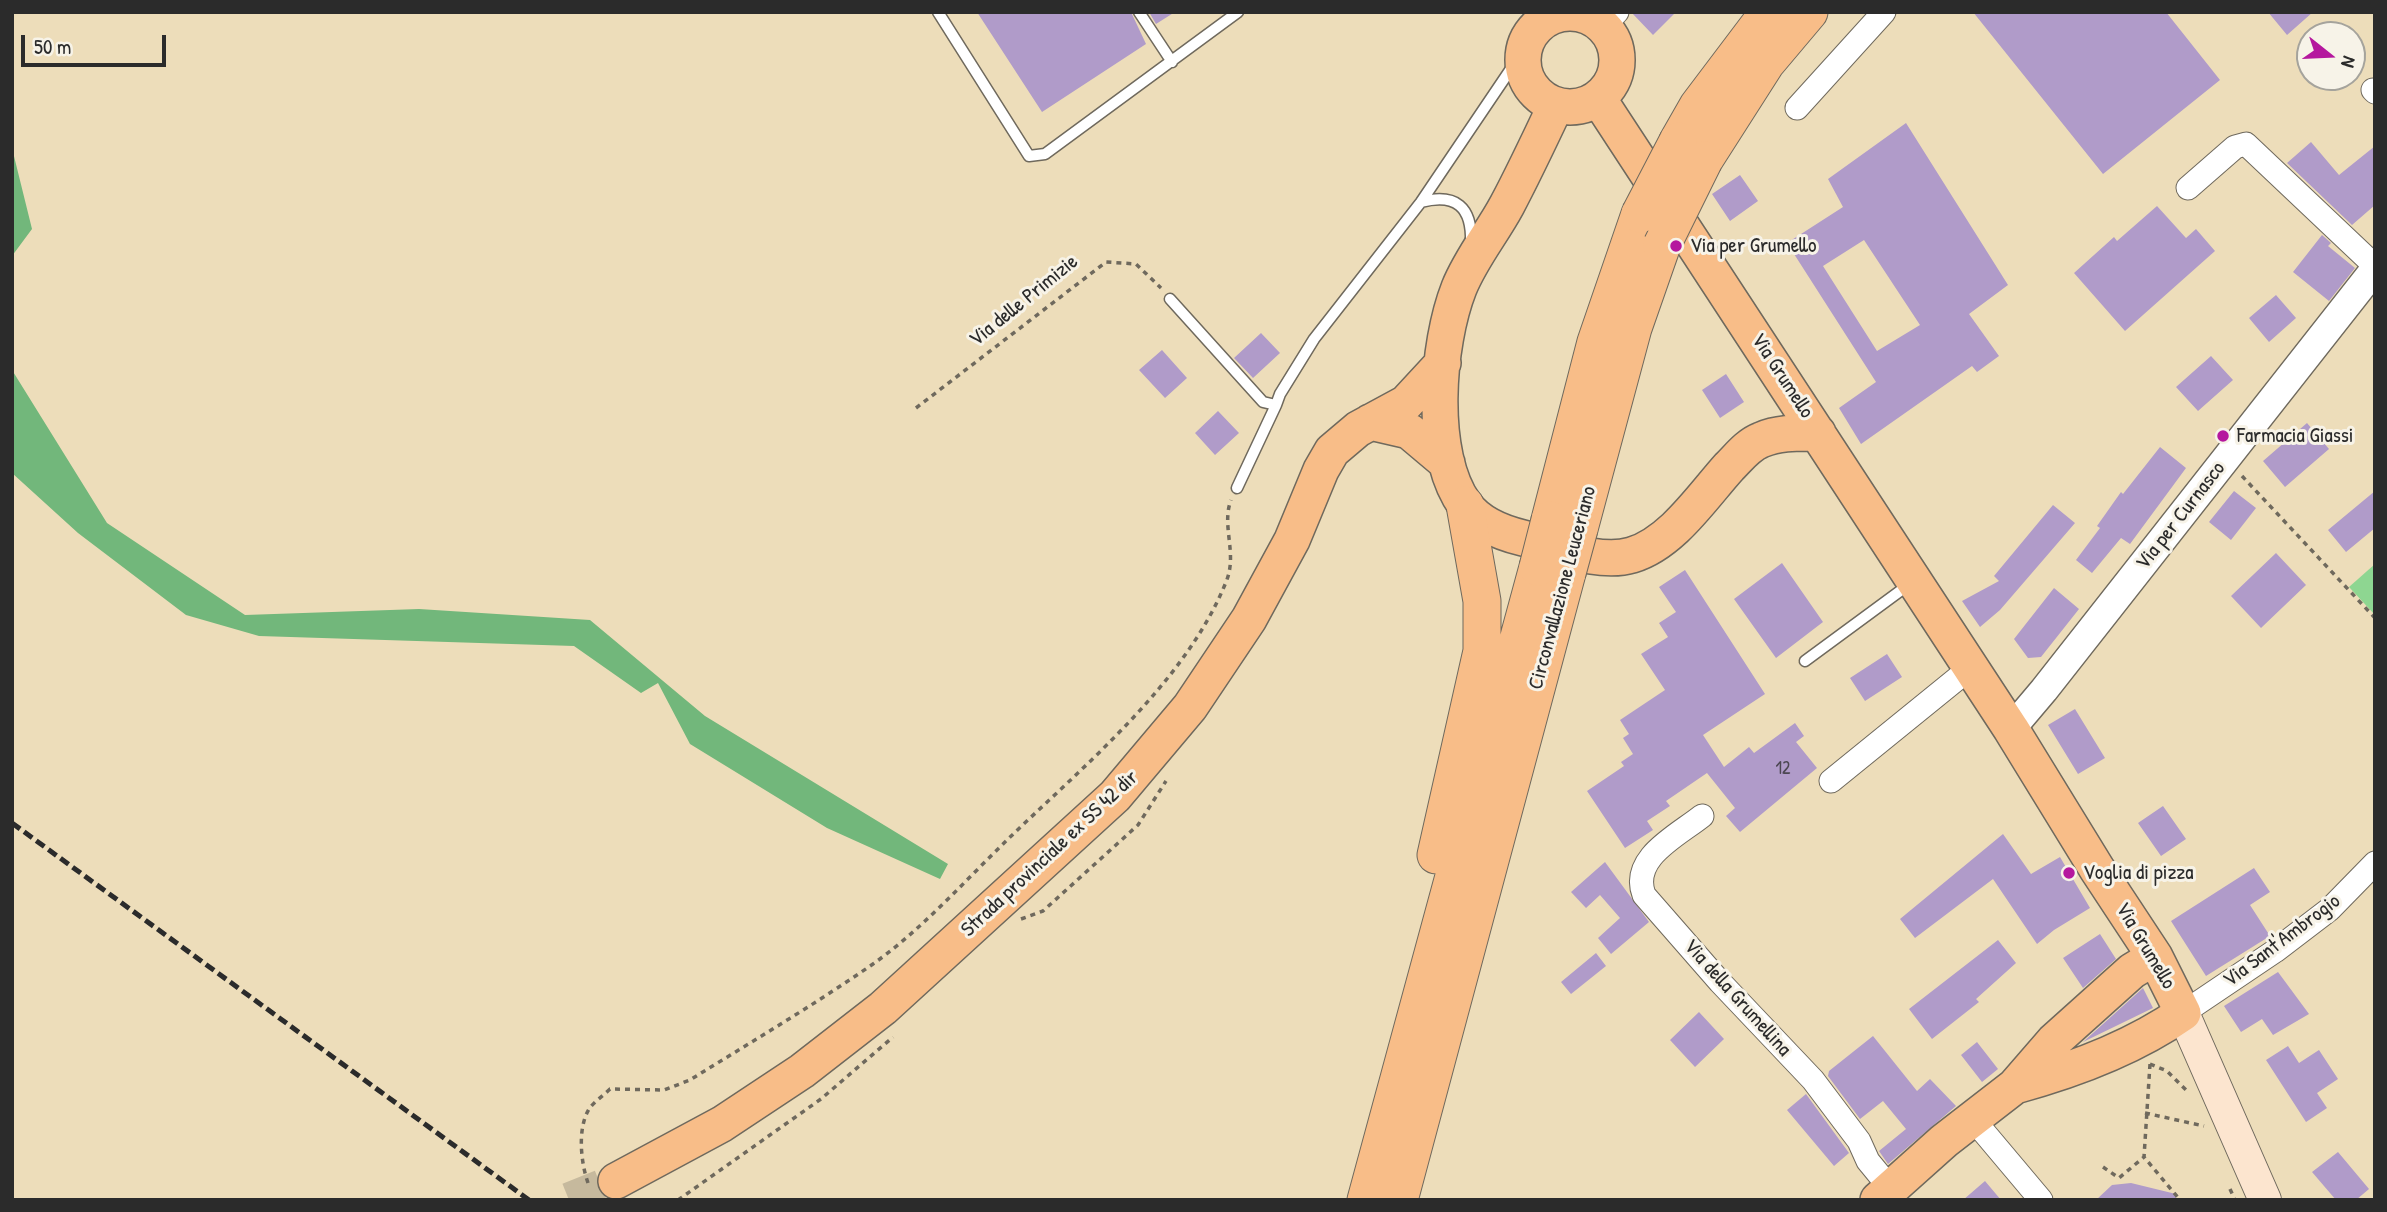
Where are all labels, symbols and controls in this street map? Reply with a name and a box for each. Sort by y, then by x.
scale bar [24,21,170,65]
north arrow [2296,21,2366,91]
text: 50 m [34,32,71,61]
text: N [2335,53,2363,71]
place label: Via per Grumello [1690,233,1817,259]
marker: Via per Grumello [1668,238,1684,254]
street label: Via delle Primizie [965,250,1083,352]
street label: Via Grumello [1745,329,1819,423]
place label: Farmacia Giassi [2237,423,2354,449]
marker: Farmacia Giassi [2215,428,2231,444]
street label: Via per Curnasco [2131,457,2231,575]
street label: Circonvallazione Leuceriano [1524,484,1602,692]
house number: 12 [1776,758,1790,780]
street label: Strada provinciale ex SS 42 dir [956,765,1144,943]
place label: Voglia di pizza [2083,860,2194,886]
marker: Voglia di pizza [2061,865,2077,881]
street label: Via Sant'Ambrogio [2219,889,2345,993]
street label: Via Grumello [2109,898,2181,994]
street label: Via della Grumellina [1678,934,1796,1062]

